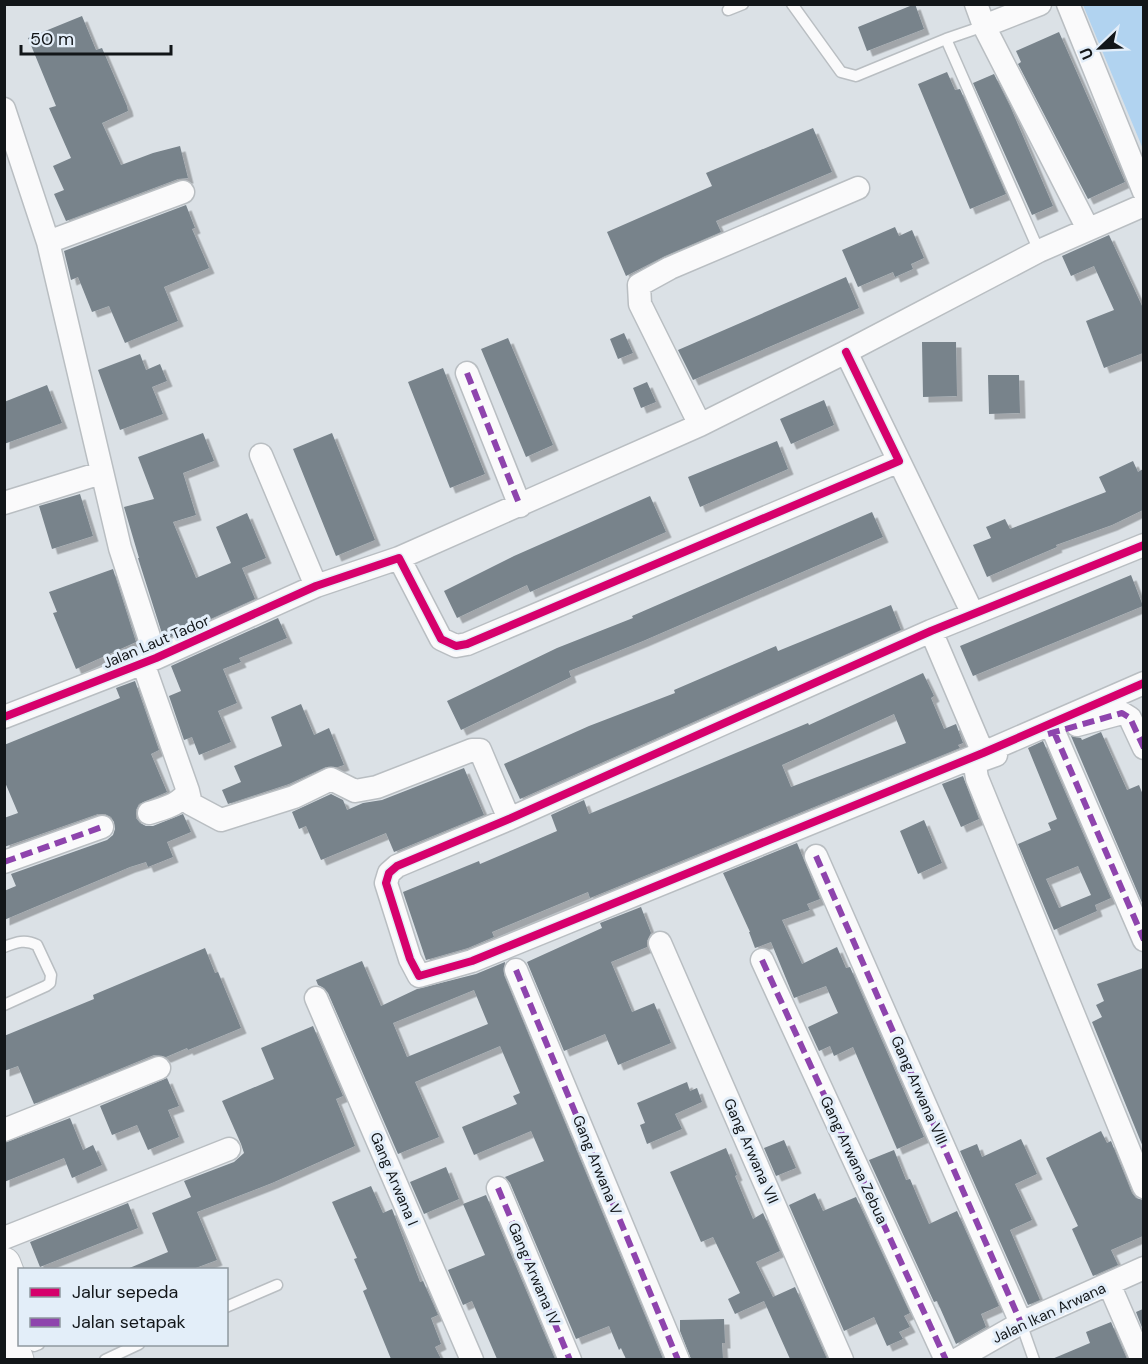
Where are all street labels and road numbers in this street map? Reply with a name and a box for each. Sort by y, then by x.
street label: Jalan Laut Tador [100,610,213,673]
street label: Gang Arwana VIII [886,1033,952,1147]
street label: Gang Arwana Zebua [816,1093,892,1227]
street label: Gang Arwana VII [719,1095,783,1207]
street label: Gang Arwana V [568,1112,626,1218]
street label: Gang Arwana I [365,1129,423,1229]
street label: Gang Arwana IV [503,1220,565,1328]
street label: Jalan Ikan Arwana [989,1278,1109,1348]

